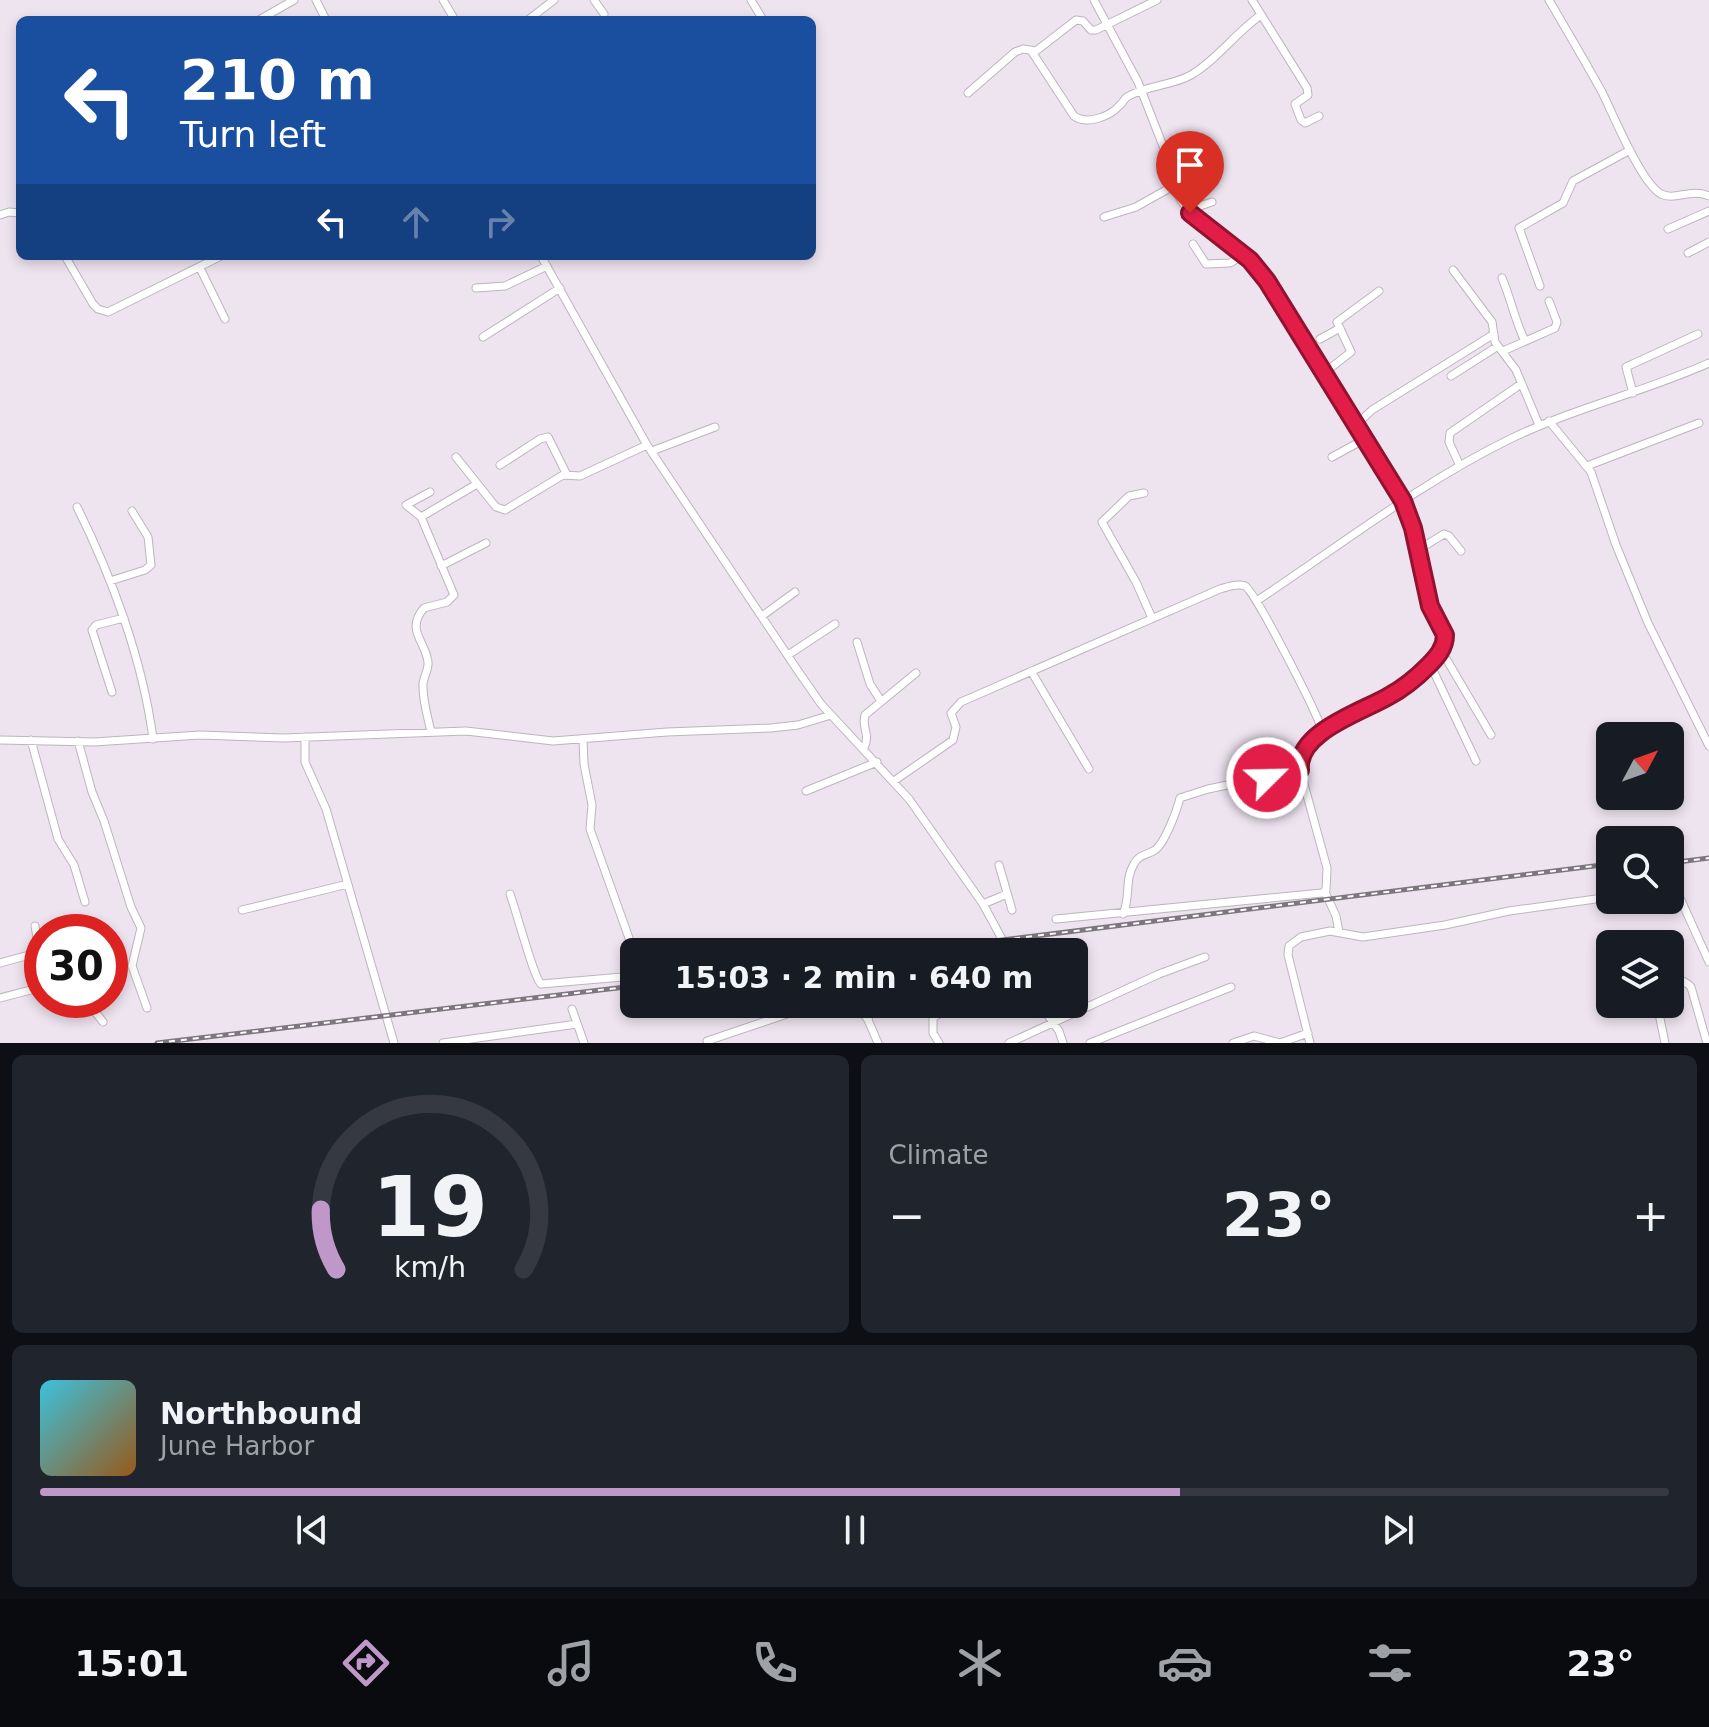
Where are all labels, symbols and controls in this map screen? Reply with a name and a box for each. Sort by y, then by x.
text: 210 m [180,47,375,112]
icon: left [48,48,152,152]
text: Turn left [180,114,326,155]
pin [1156,131,1224,213]
icon: arrive [1168,143,1212,187]
icon: left [310,200,354,244]
icon: ahead [394,200,438,244]
icon: right [478,200,522,244]
north arrow [1596,722,1684,810]
map controls [1596,722,1684,1018]
position arrow [1225,736,1309,820]
button: search [1596,826,1684,914]
speed limit sign: 30 [24,914,128,1018]
button: layers [1596,930,1684,1018]
text: 15:03 · 2 min · 640 m [675,960,1033,995]
text: Climate [889,1140,989,1170]
text: 19 [372,1159,488,1256]
text: 23° [1222,1180,1336,1250]
text: − [889,1190,925,1241]
text: + [1632,1190,1669,1241]
text: km/h [394,1250,466,1284]
text: Northbound [160,1396,363,1431]
text: June Harbor [160,1431,314,1461]
icon: previous [290,1508,334,1552]
icon: pause [833,1508,877,1552]
icon: next [1376,1508,1420,1552]
icon: directions [338,1635,394,1691]
icon: music [543,1635,599,1691]
icon: phone [747,1635,803,1691]
icon: climate [952,1635,1008,1691]
icon: car [1157,1635,1213,1691]
icon: filters [1362,1635,1418,1691]
text: 15:01 [74,1643,189,1684]
text: 23° [1566,1643,1635,1684]

